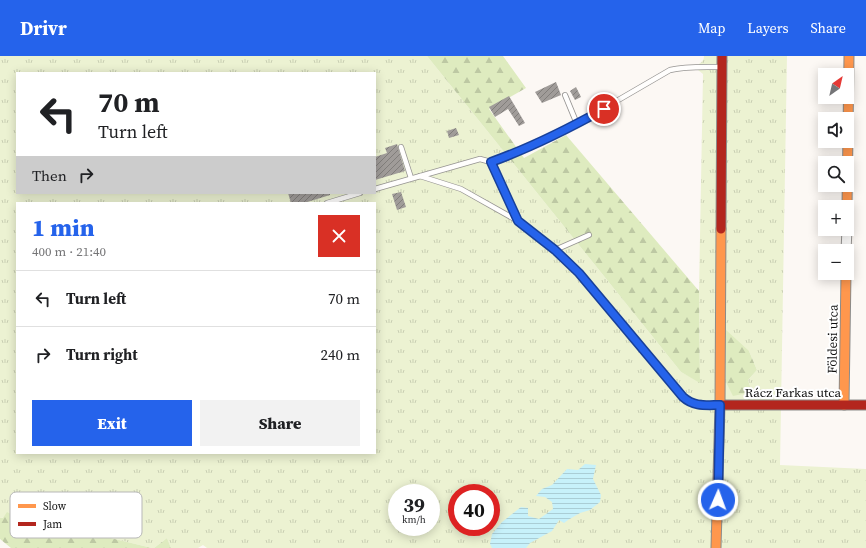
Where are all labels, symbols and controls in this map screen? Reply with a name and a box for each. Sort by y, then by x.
text: Drivr [20,15,67,41]
text: Map [698,18,725,38]
text: Layers [747,18,789,38]
text: Share [811,18,846,38]
north arrow [818,68,854,104]
map controls [818,68,854,280]
text: 70 m [98,83,160,121]
icon: left [32,88,84,140]
pin [587,92,621,126]
icon: arrive [593,98,615,120]
button: sound [818,112,854,148]
text: Turn left [98,119,168,144]
button: search [818,156,854,192]
icon: right [75,164,97,186]
text: Then [32,165,67,186]
button: + [818,200,854,236]
text: 1 min [32,211,95,244]
button: close [318,215,360,257]
text: 400 m · 21:40 [32,243,106,260]
button: − [818,244,854,280]
icon: left [32,288,54,310]
text: Turn left [66,288,126,309]
text: 70 m [328,288,360,309]
street label: Földesi utca [823,304,842,374]
icon: right [32,344,54,366]
text: Turn right [66,344,138,365]
text: 240 m [320,344,360,365]
street label: Rácz Farkas utca [745,384,842,401]
button: Exit [32,400,192,446]
button: Share [200,400,360,446]
position arrow [697,479,739,521]
speed limit sign: 40 [448,484,500,536]
text: 39 [403,491,425,519]
legend [10,492,142,538]
text: Slow [43,499,67,514]
text: km/h [402,513,426,526]
text: Jam [42,517,62,532]

